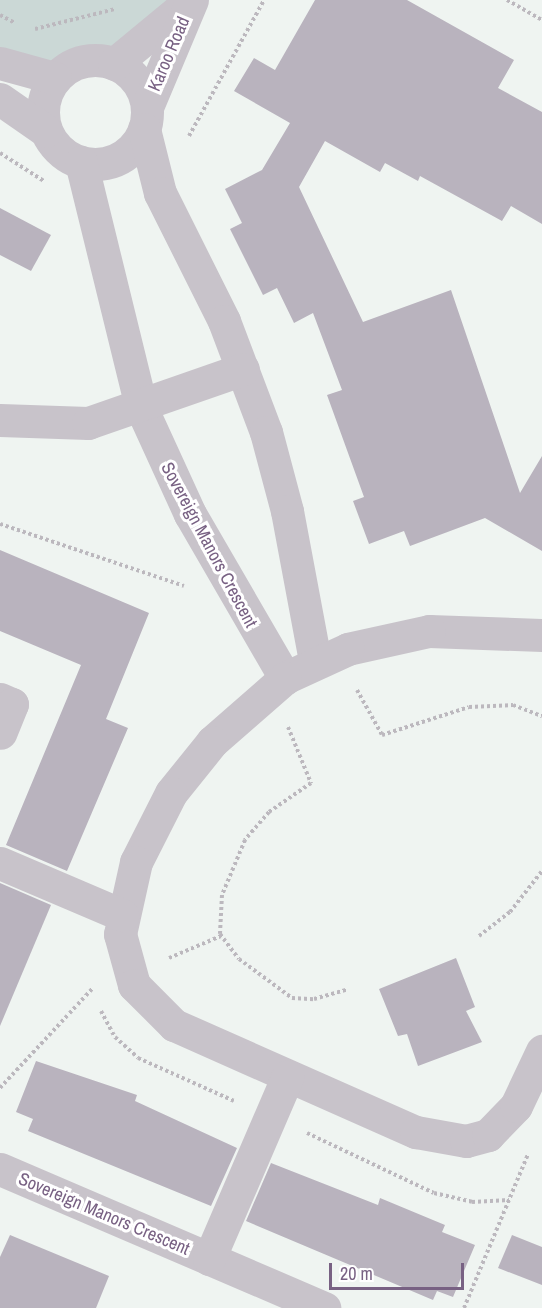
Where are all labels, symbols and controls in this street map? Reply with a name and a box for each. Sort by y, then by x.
street label: Karoo Road [144,14,194,94]
street label: Sovereign Manors Crescent [156,459,262,631]
street label: Sovereign Manors Crescent [15,1168,193,1260]
scale bar [332,1251,467,1289]
text: 20 m [340,1261,373,1286]

